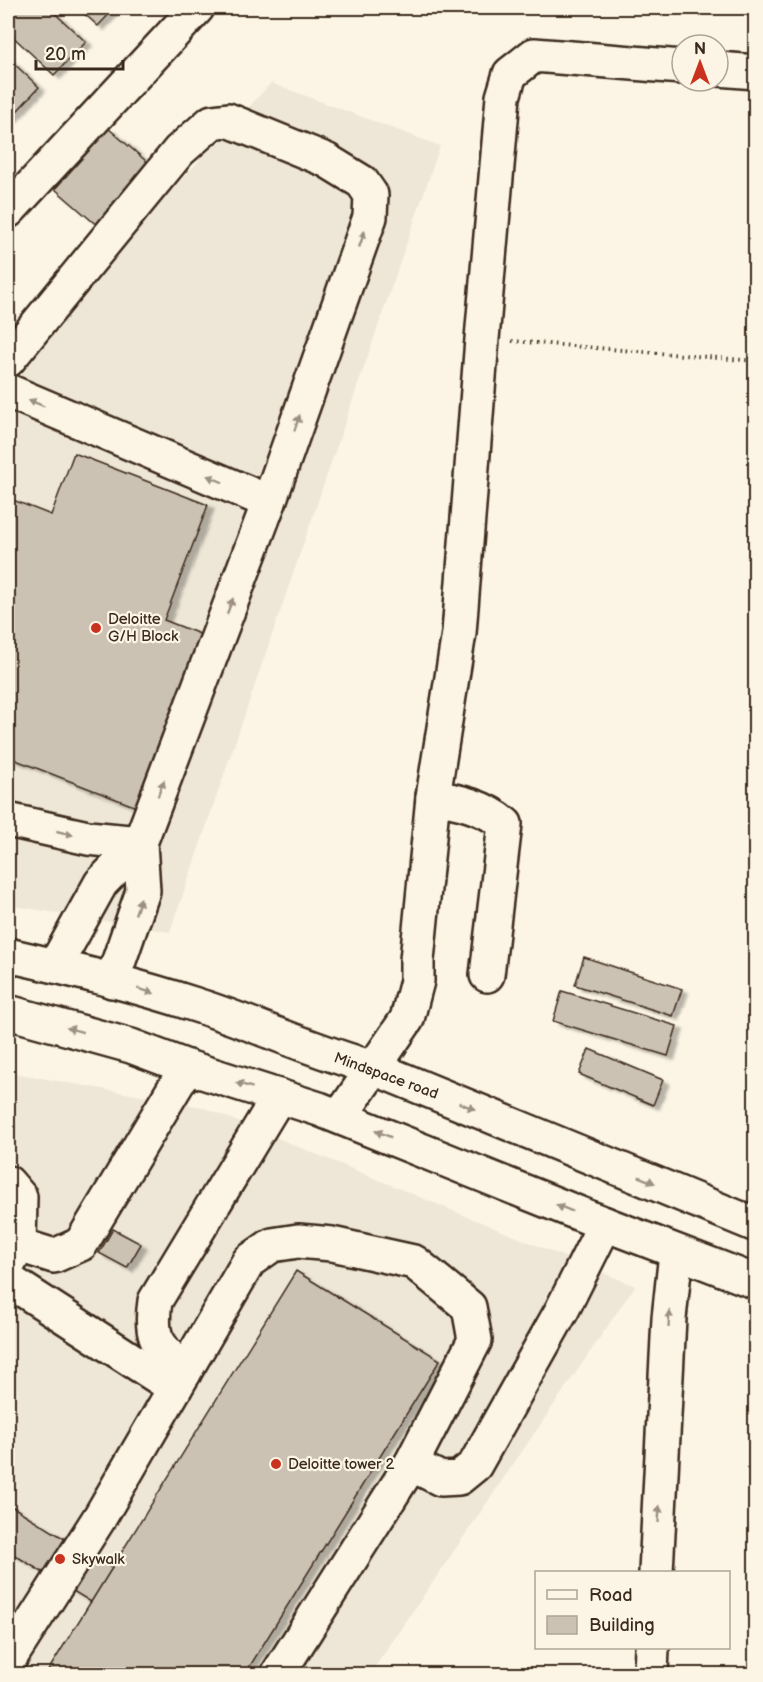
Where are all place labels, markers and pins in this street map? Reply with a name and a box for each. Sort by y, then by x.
place label: Deloitte G/H Block [108,610,179,646]
marker: Deloitte G/H Block [89,621,103,635]
place label: Deloitte tower 2 [288,1455,395,1474]
marker: Deloitte tower 2 [269,1457,283,1471]
place label: Skywalk [72,1550,125,1569]
marker: Skywalk [53,1552,67,1566]

